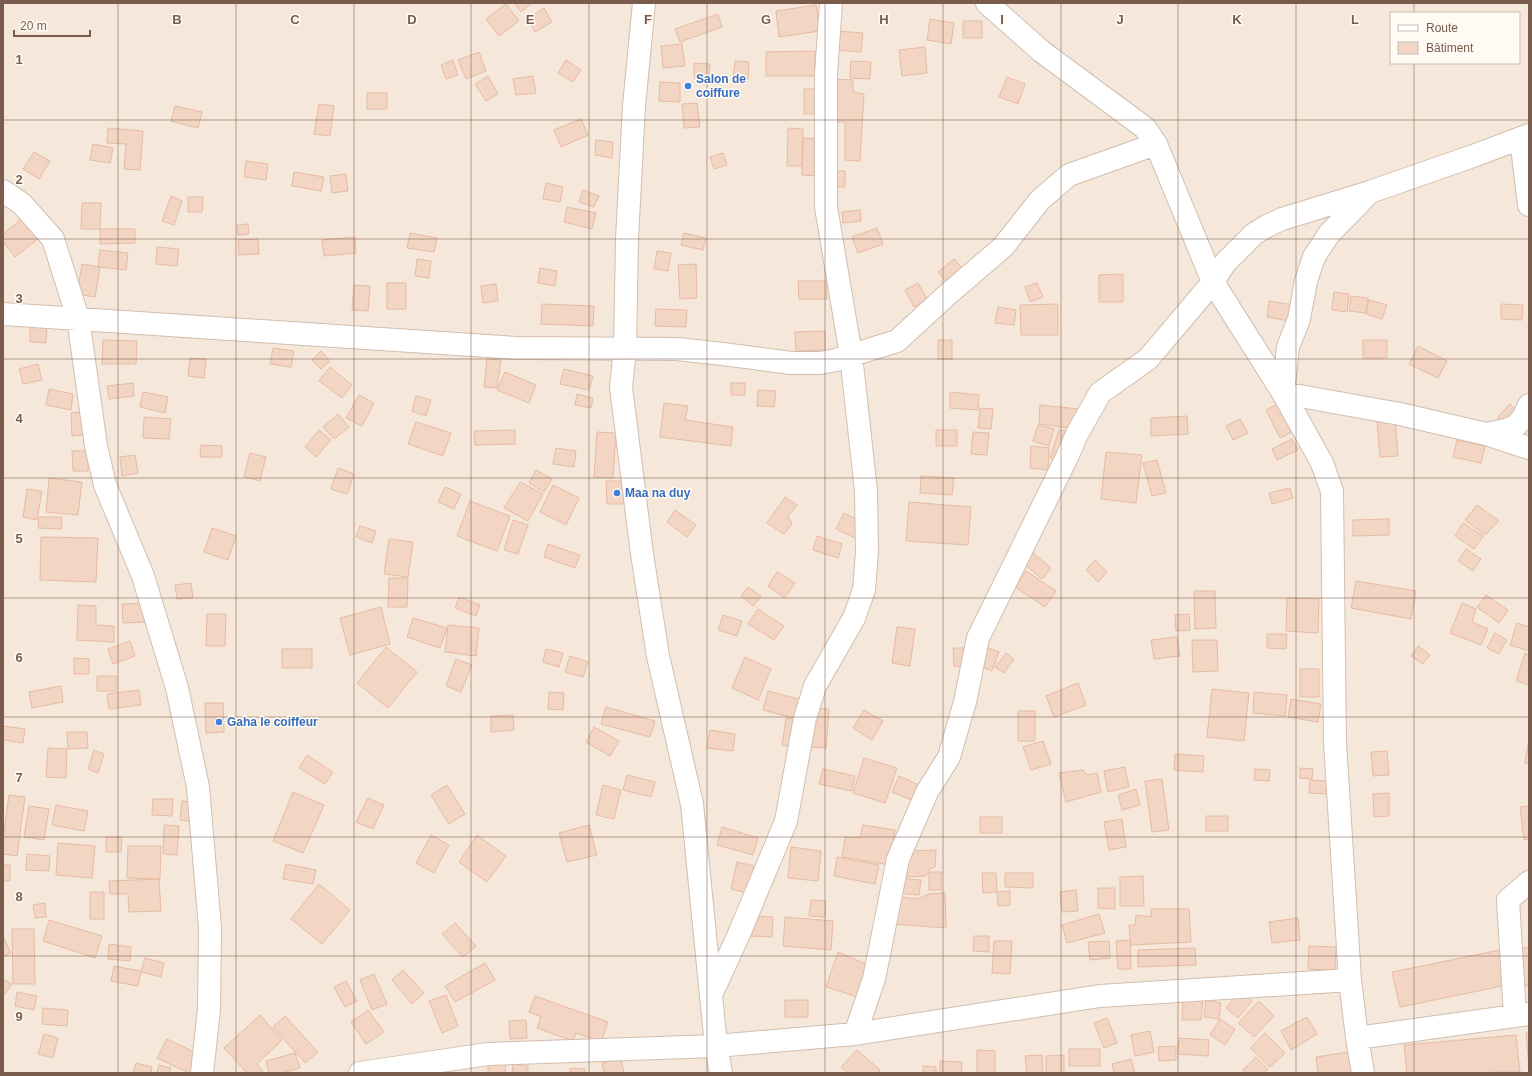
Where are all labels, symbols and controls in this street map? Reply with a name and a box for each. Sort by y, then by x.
scale bar [14,12,90,38]
text: B [172,12,182,27]
text: C [290,12,300,27]
text: D [407,12,417,27]
text: E [526,12,535,27]
text: F [644,12,652,27]
text: G [761,12,771,27]
text: H [879,12,889,27]
text: I [1000,12,1004,27]
text: J [1116,12,1124,27]
text: K [1232,12,1242,27]
text: L [1351,12,1359,27]
legend [1390,12,1520,64]
text: 20 m [20,19,47,33]
text: Route [1426,21,1458,35]
text: Bâtiment [1426,41,1474,55]
text: 1 [15,52,23,67]
place label: Salon de coiffure [696,72,746,100]
marker: Salon de coiffure [683,81,693,91]
text: 2 [15,172,23,187]
text: 3 [15,291,23,306]
text: 4 [15,411,23,426]
place label: Maa na duy [625,486,691,500]
marker: Maa na duy [612,488,622,498]
text: 5 [15,531,23,546]
text: 6 [15,650,23,665]
place label: Gaha le coiffeur [227,715,318,729]
marker: Gaha le coiffeur [214,717,224,727]
text: 7 [15,770,23,785]
text: 8 [15,889,23,904]
text: 9 [15,1009,23,1024]

